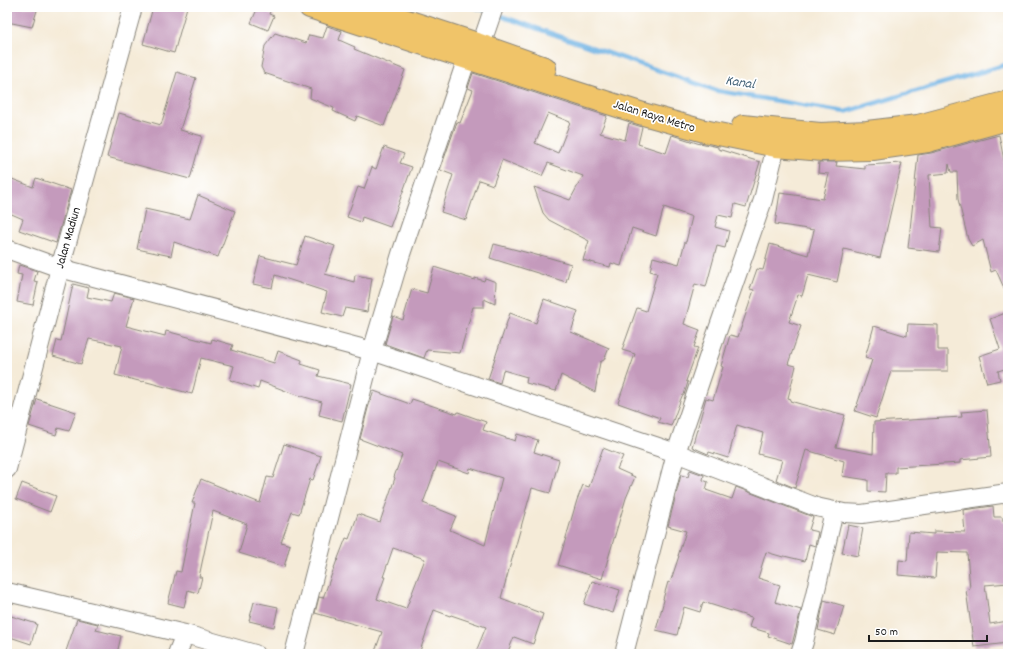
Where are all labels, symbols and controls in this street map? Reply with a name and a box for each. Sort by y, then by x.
water label: Kanal [724,71,758,95]
street label: Jalan Raya Metro [611,96,697,139]
street label: Jalan Madiun [51,205,87,271]
scale bar [869,617,987,643]
text: 50 m [875,624,898,641]

